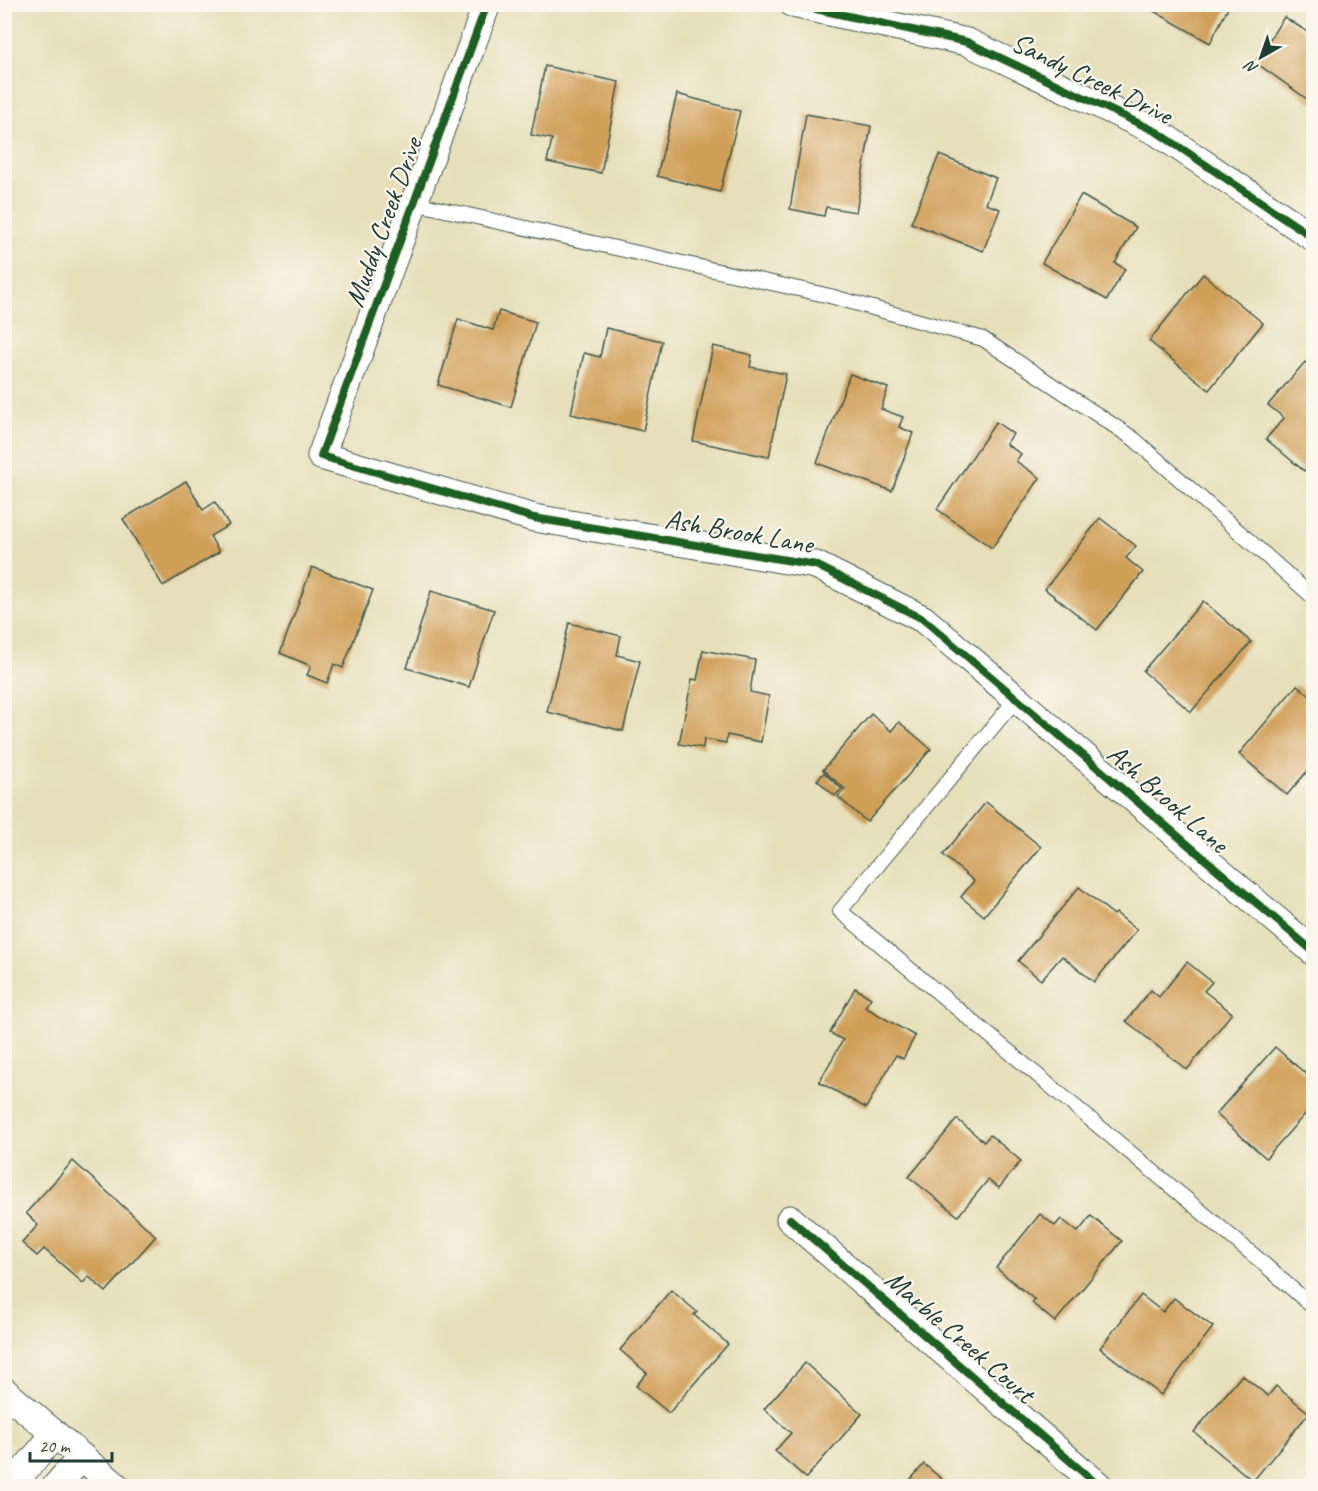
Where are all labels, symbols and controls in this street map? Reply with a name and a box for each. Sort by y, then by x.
street label: Sandy Creek Drive [1006,24,1180,133]
north arrow [1231,27,1291,87]
text: N [1239,55,1262,79]
street label: Muddy Creek Drive [336,131,430,311]
street label: Ash Brook Lane [662,501,817,562]
street label: Ash Brook Lane [1100,736,1237,861]
street label: Marble Creek Court [878,1261,1044,1412]
scale bar [30,1425,112,1463]
text: 20 m [39,1435,72,1457]

